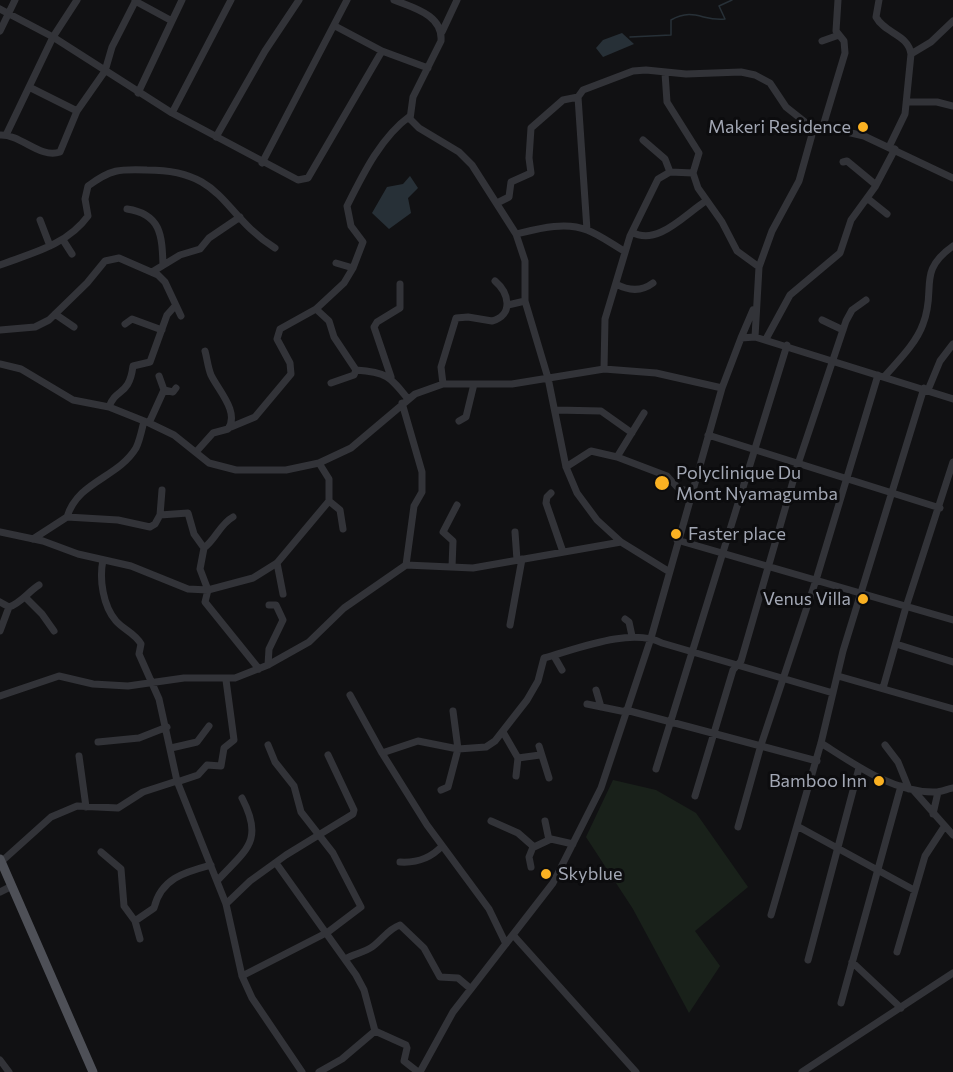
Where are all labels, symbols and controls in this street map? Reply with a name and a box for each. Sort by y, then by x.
place label: Makeri Residence [708,116,851,138]
marker: Makeri Residence [856,120,870,134]
place label: Polyclinique Du Mont Nyamagumba [676,462,838,504]
marker: Polyclinique Du Mont Nyamagumba [653,474,671,492]
place label: Faster place [688,523,786,545]
marker: Faster place [669,527,683,541]
place label: Venus Villa [763,588,851,610]
marker: Venus Villa [856,592,870,606]
place label: Bamboo Inn [769,770,867,792]
marker: Bamboo Inn [872,774,886,788]
place label: Skyblue [558,863,622,885]
marker: Skyblue [539,867,553,881]

